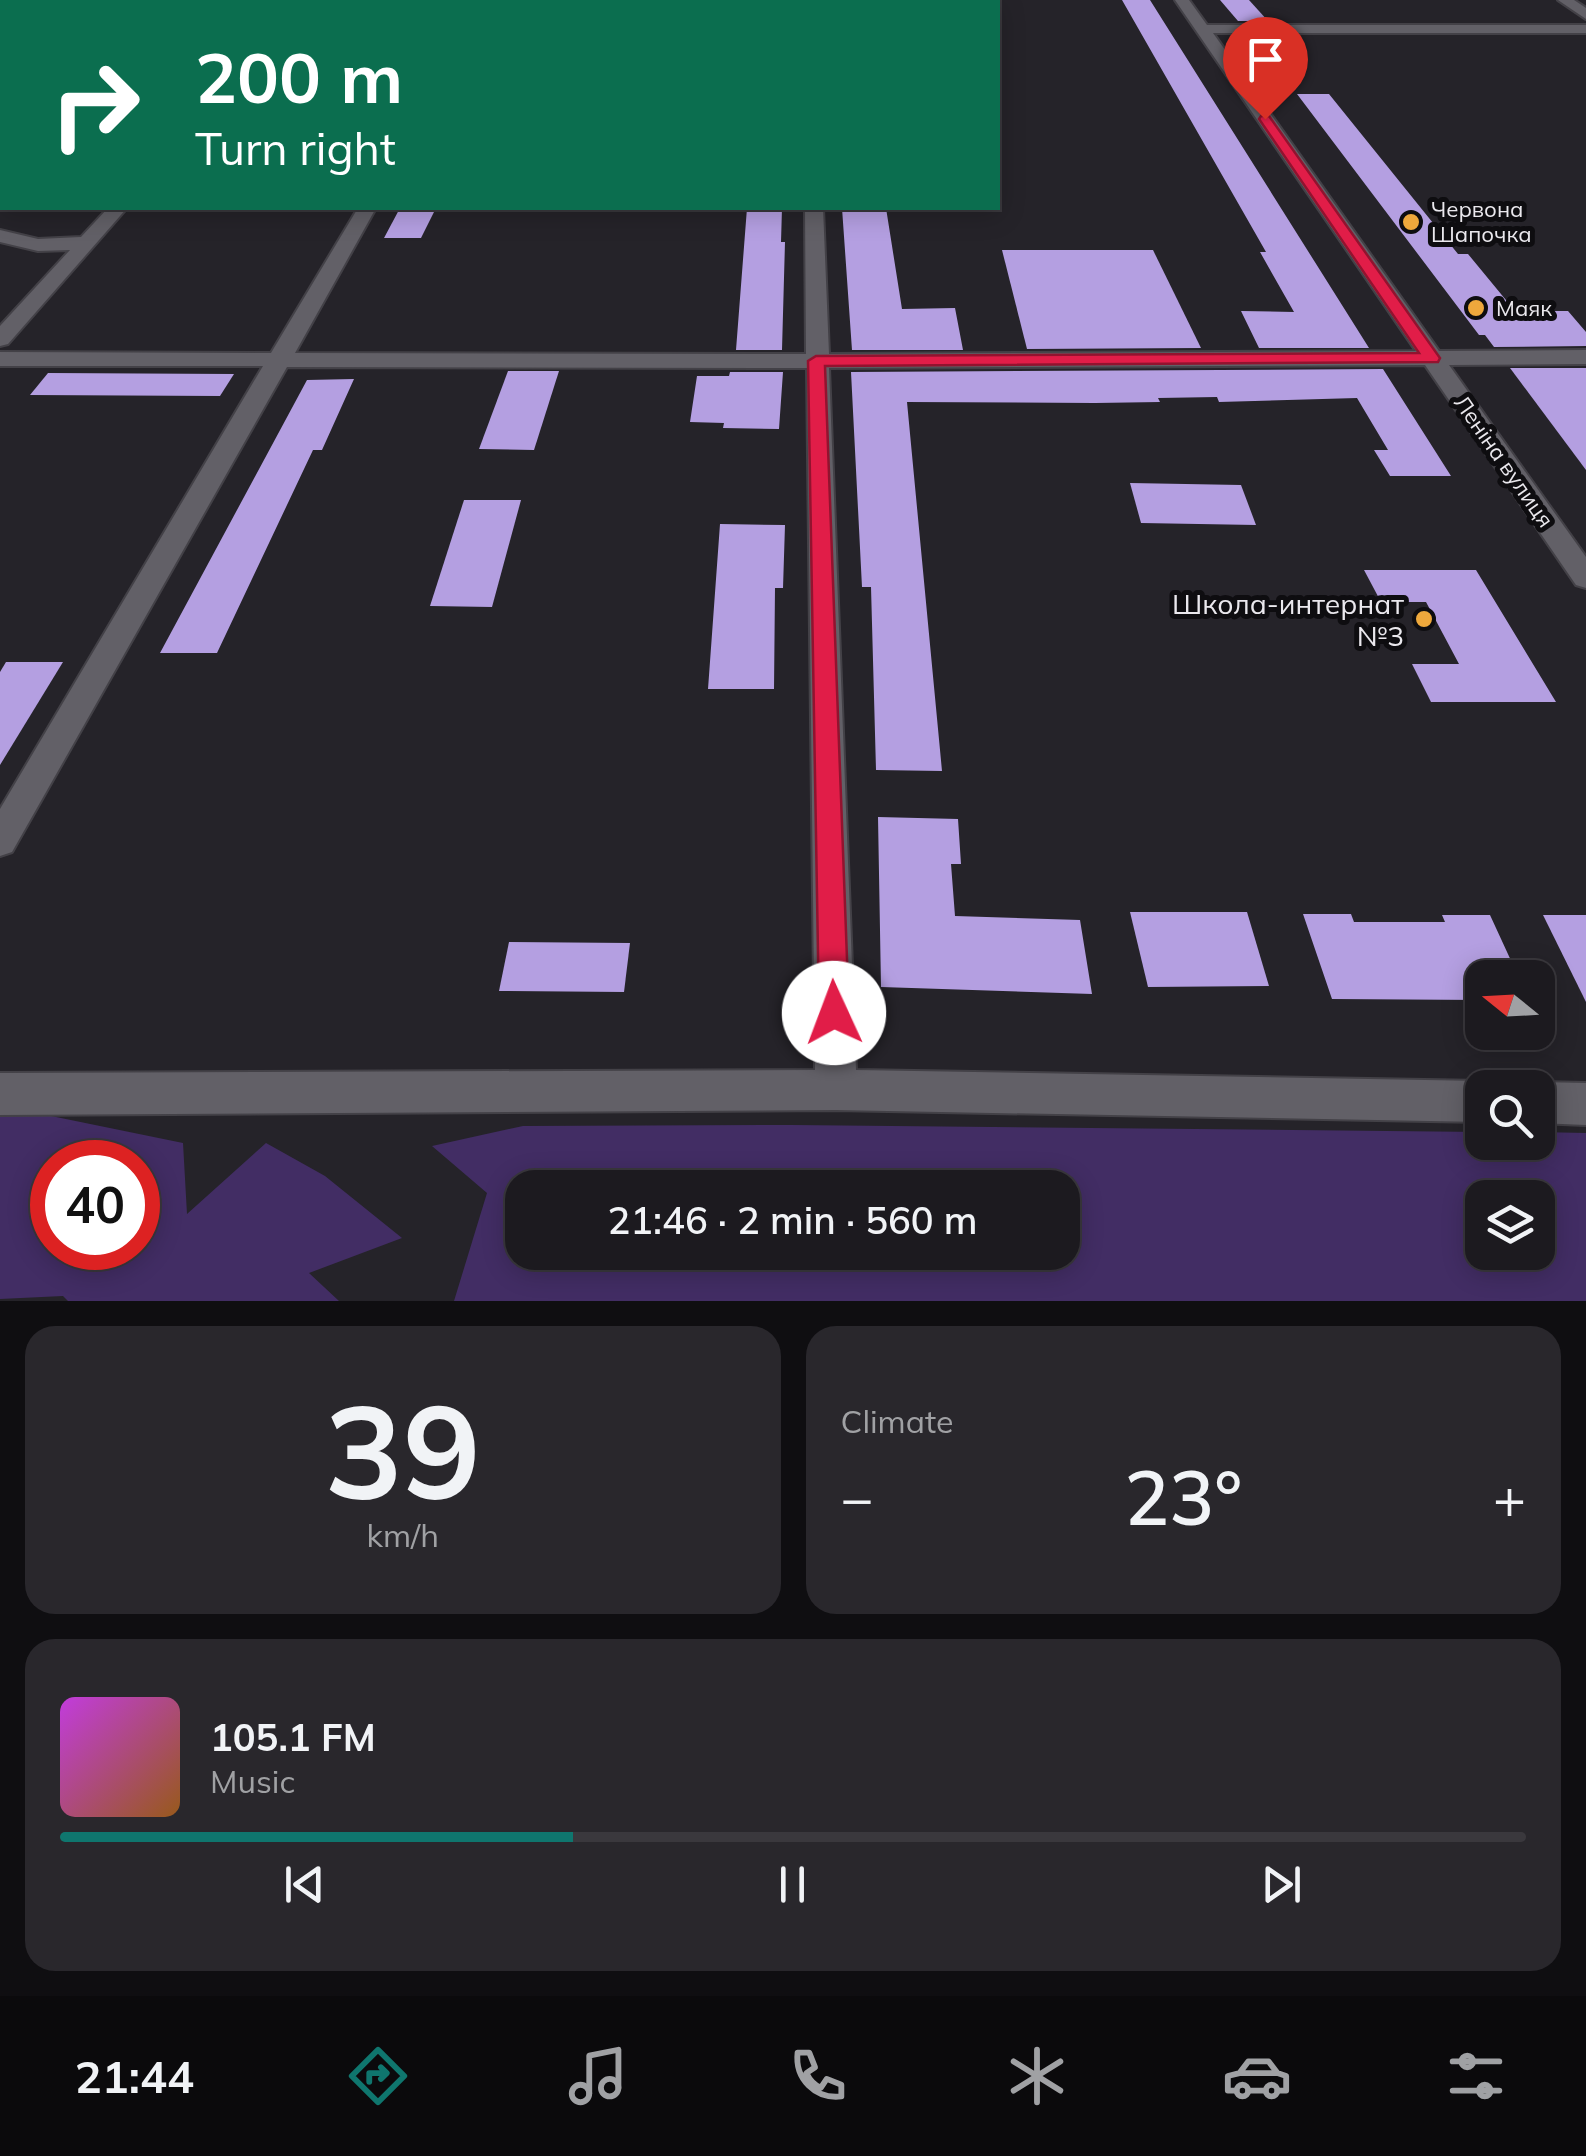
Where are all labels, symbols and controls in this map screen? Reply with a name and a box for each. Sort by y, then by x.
pin [1223,17,1308,120]
icon: arrive [1238,32,1293,87]
text: 200 m [195,33,403,121]
icon: right [30,40,160,170]
text: Turn right [195,120,396,176]
place label: Червона Шапочка [1431,195,1532,248]
marker: Червона Шапочка [1400,211,1422,233]
place label: Маяк [1496,294,1552,322]
marker: Маяк [1465,297,1487,319]
street label: Леніна вулиця [1448,390,1560,532]
place label: Школа-интернат №3 [1172,586,1404,653]
marker: Школа-интернат №3 [1413,608,1435,630]
north arrow [1465,960,1555,1050]
map controls [1465,960,1555,1270]
position arrow [782,961,886,1065]
button: search [1465,1070,1555,1160]
speed limit sign: 40 [30,1140,160,1270]
button: layers [1465,1180,1555,1270]
text: 21:46 · 2 min · 560 m [607,1196,978,1244]
text: 39 [325,1368,481,1532]
text: Climate [841,1401,953,1441]
text: 23° [1124,1450,1242,1544]
text: − [841,1463,874,1532]
text: + [1493,1463,1526,1532]
text: km/h [367,1515,439,1555]
text: 105.1 FM [210,1713,376,1761]
text: Music [210,1761,295,1801]
icon: previous [277,1857,332,1912]
icon: pause [765,1857,820,1912]
icon: next [1254,1857,1309,1912]
icon: directions [343,2041,413,2111]
icon: music [563,2041,633,2111]
icon: phone [783,2041,853,2111]
icon: climate [1002,2041,1072,2111]
icon: car [1222,2041,1292,2111]
icon: filters [1441,2041,1511,2111]
text: 21:44 [75,2048,194,2104]

